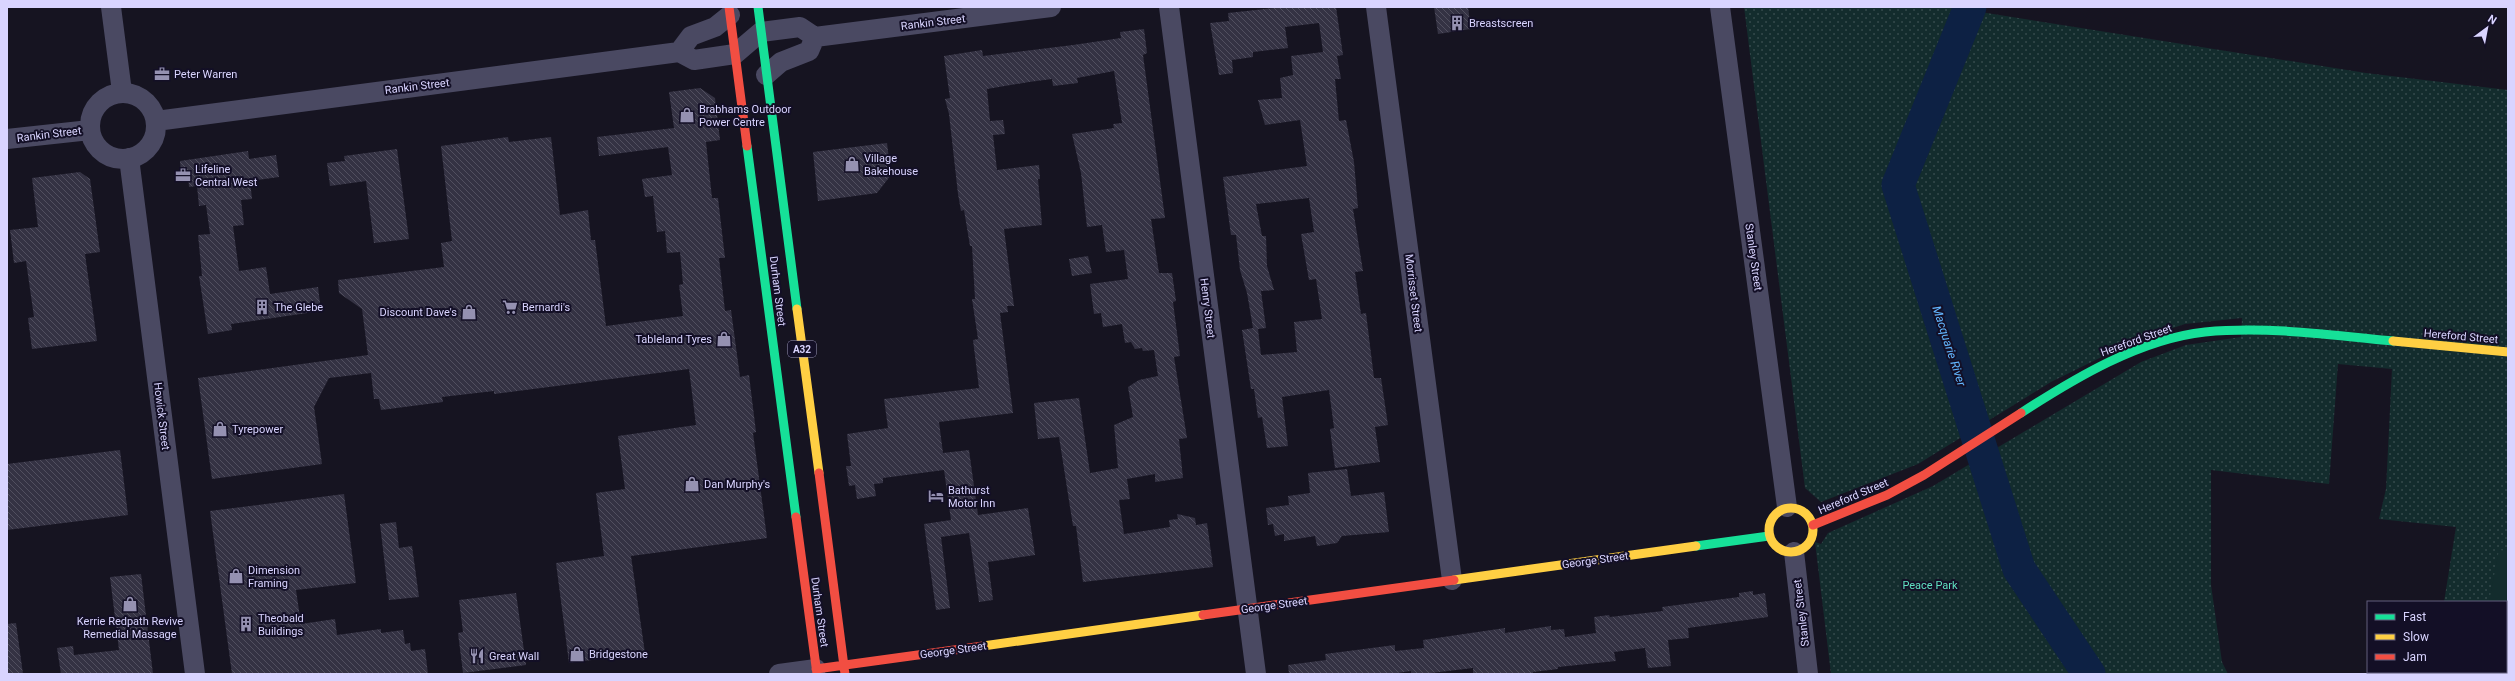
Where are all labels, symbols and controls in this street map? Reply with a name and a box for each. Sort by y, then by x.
north arrow [2467,8,2507,48]
street label: Rankin Street [900,12,966,33]
text: N [2485,12,2499,28]
building icon: Breastscreen [1448,14,1466,32]
place label: Breastscreen [1469,17,1533,30]
office icon: Peter Warren [153,65,171,83]
place label: Peter Warren [174,68,237,81]
street label: Rankin Street [384,76,450,97]
place label: Brabhams Outdoor Power Centre [699,103,792,129]
shop icon: Brabhams Outdoor Power Centre [678,106,696,124]
street label: Rankin Street [16,124,82,145]
place label: Village Bakehouse [864,152,918,178]
shop icon: Village Bakehouse [843,155,861,173]
place label: Lifeline Central West [195,163,258,189]
office icon: Lifeline Central West [174,166,192,184]
street label: Stanley Street [1742,223,1765,292]
street label: Morrisset Street [1402,253,1425,333]
street label: Durham Street [767,255,788,327]
street label: Henry Street [1197,277,1218,339]
building icon: The Glebe [253,298,271,316]
supermarket icon: Bernardi's [501,298,519,316]
place label: The Glebe [274,301,323,314]
place label: Bernardi's [522,301,570,314]
shop icon: Discount Dave's [460,303,478,321]
water label: Macquarie River [1929,304,1969,389]
place label: Discount Dave's [380,306,457,319]
street label: Hereford Street [2099,321,2174,359]
street label: Hereford Street [2423,327,2499,346]
shop icon: Tableland Tyres [715,330,733,348]
place label: Tableland Tyres [635,333,712,346]
road number: A32 [788,341,816,357]
street label: Howick Street [151,381,172,451]
shop icon: Tyrepower [211,420,229,438]
place label: Tyrepower [232,423,283,436]
shop icon: Dan Murphy's [683,475,701,493]
street label: Hereford Street [1816,476,1891,517]
place label: Dan Murphy's [704,478,770,491]
place label: Bathurst Motor Inn [948,484,995,510]
hotel icon: Bathurst Motor Inn [927,487,945,505]
street label: George Street [1561,549,1630,572]
place label: Dimension Framing [248,564,300,590]
shop icon: Dimension Framing [227,567,245,585]
street label: Durham Street [808,576,831,648]
street label: Stanley Street [1791,578,1812,647]
park label: Peace Park [1902,579,1958,592]
street label: George Street [1240,594,1309,617]
shop icon: Kerrie Redpath Revive Remedial Massage [121,595,139,613]
legend [2367,601,2507,673]
text: Fast [2403,610,2426,624]
place label: Theobald Buildings [258,612,304,638]
place label: Kerrie Redpath Revive Remedial Massage [77,615,183,641]
building icon: Theobald Buildings [237,615,255,633]
text: Slow [2403,630,2429,644]
street label: George Street [919,639,988,662]
shop icon: Bridgestone [568,645,586,663]
restaurant icon: Great Wall [468,647,486,665]
place label: Bridgestone [589,648,648,661]
place label: Great Wall [489,650,539,663]
text: Jam [2403,650,2427,664]

